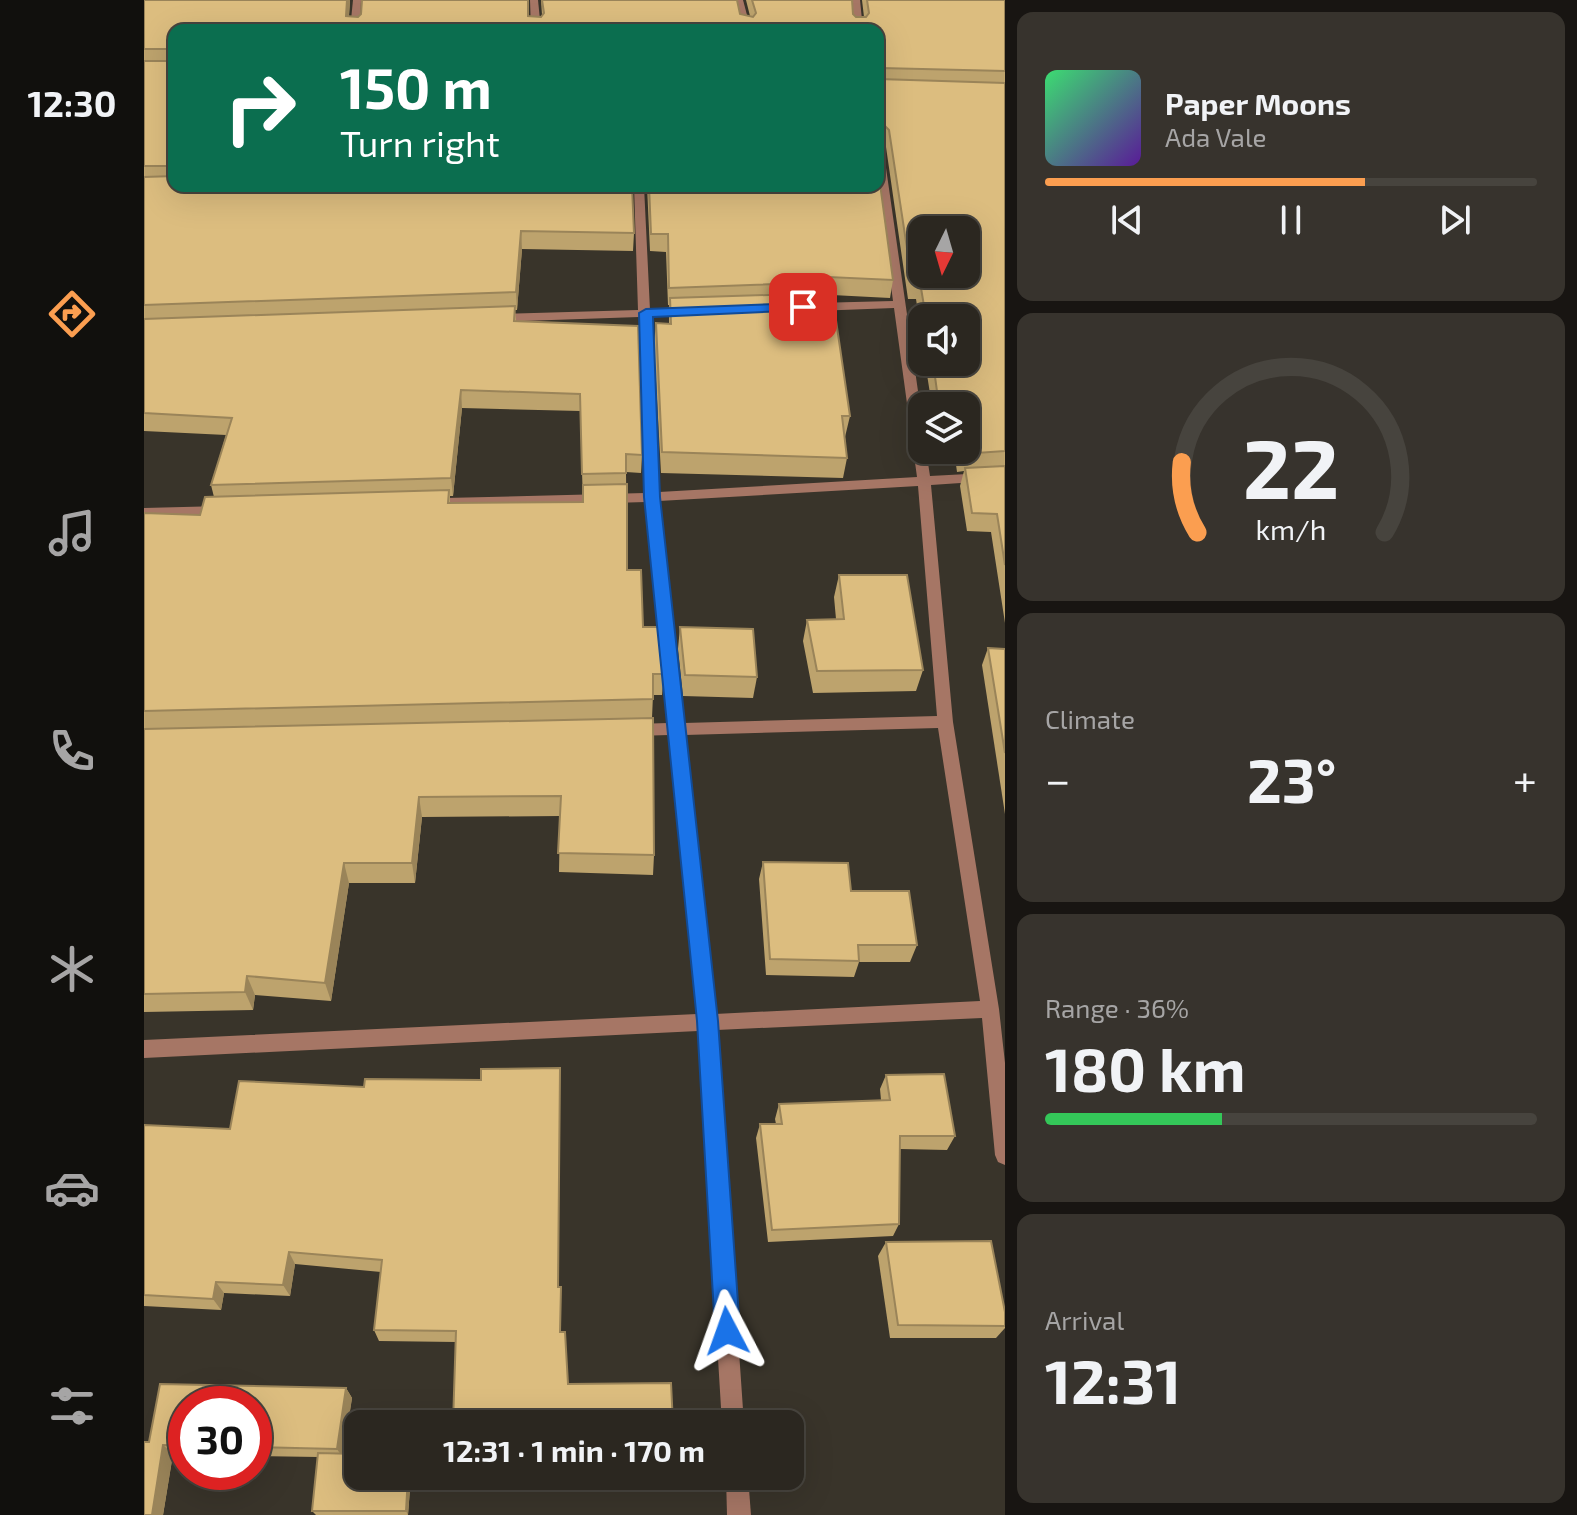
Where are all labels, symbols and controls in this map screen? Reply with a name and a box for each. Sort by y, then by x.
text: 150 m [340,53,492,120]
icon: right [208,56,312,160]
text: 12:30 [28,81,116,124]
text: Paper Moons [1165,85,1351,121]
text: Turn right [340,121,500,164]
text: Ada Vale [1165,121,1267,152]
icon: previous [1105,198,1149,242]
icon: pause [1269,198,1313,242]
icon: next [1433,198,1477,242]
north arrow [908,216,980,288]
map controls [908,216,980,464]
pin [769,273,837,341]
icon: arrive [781,285,825,329]
icon: directions [44,286,100,342]
button: sound [908,304,980,376]
button: layers [908,392,980,464]
text: 22 [1243,415,1339,515]
icon: music [44,505,100,561]
text: km/h [1256,511,1326,546]
text: Climate [1045,703,1135,734]
icon: phone [44,723,100,779]
text: 23° [1247,743,1337,815]
text: − [1045,752,1071,805]
text: + [1513,752,1537,805]
icon: climate [44,941,100,997]
text: Range · 36% [1045,992,1189,1023]
text: 180 km [1045,1032,1246,1104]
icon: car [44,1160,100,1216]
position arrow [685,1289,769,1373]
text: Arrival [1045,1304,1124,1335]
text: 12:31 [1045,1344,1181,1416]
icon: filters [44,1378,100,1434]
speed limit sign: 30 [168,1386,272,1490]
text: 12:31 · 1 min · 170 m [443,1432,705,1468]

